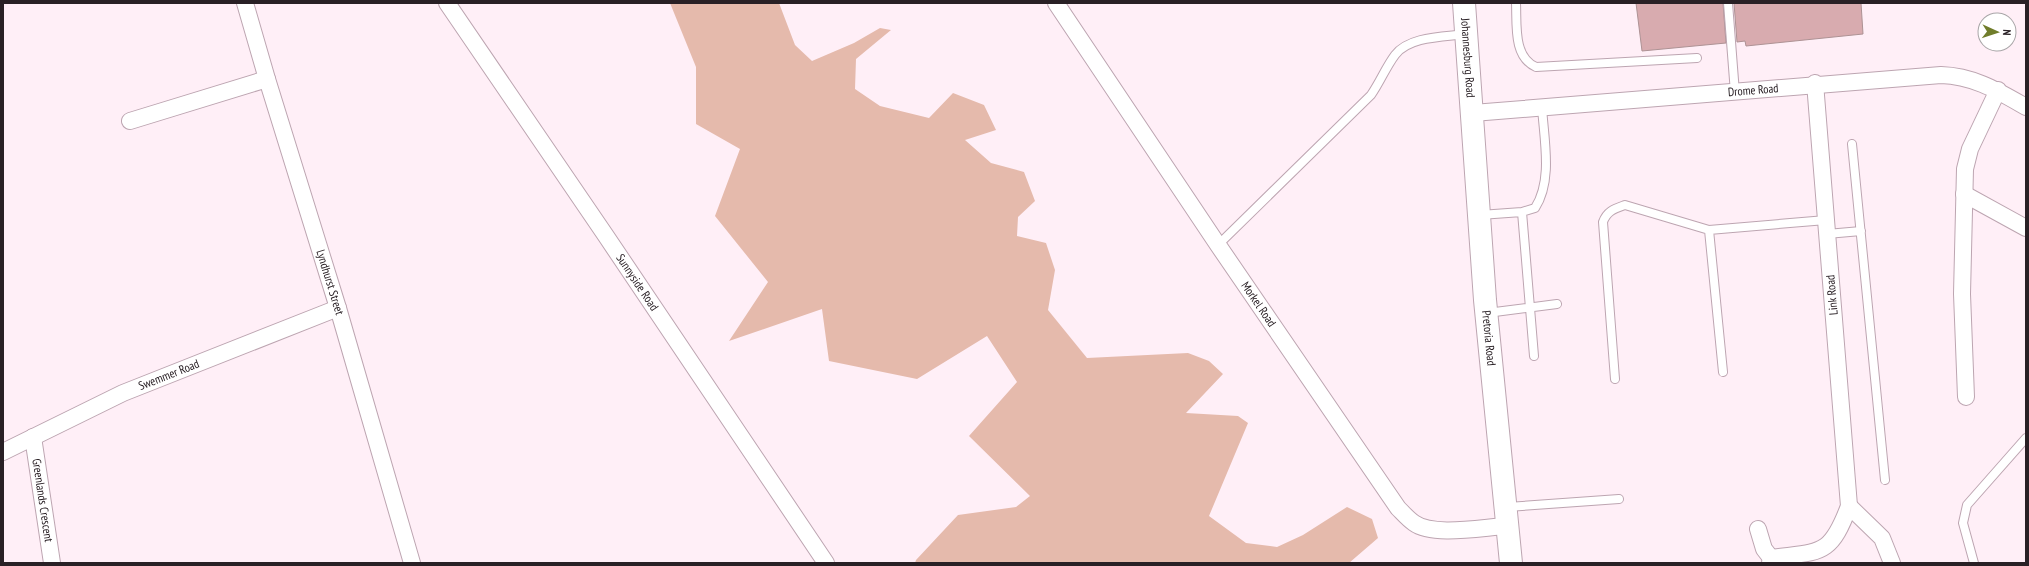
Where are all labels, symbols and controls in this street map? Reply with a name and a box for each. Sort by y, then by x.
north arrow [1977,12,2017,52]
street label: Johannesburg Road [1458,17,1479,98]
text: N [2000,29,2014,36]
street label: Drome Road [1727,80,1779,99]
street label: Lyndhurst Street [313,248,348,317]
street label: Sunnyside Road [613,251,662,313]
street label: Link Road [1822,274,1841,316]
street label: Morkel Road [1238,278,1280,329]
street label: Pretoria Road [1479,310,1499,366]
street label: Swemmer Road [136,356,201,393]
street label: Greenlands Crescent [29,457,57,544]

